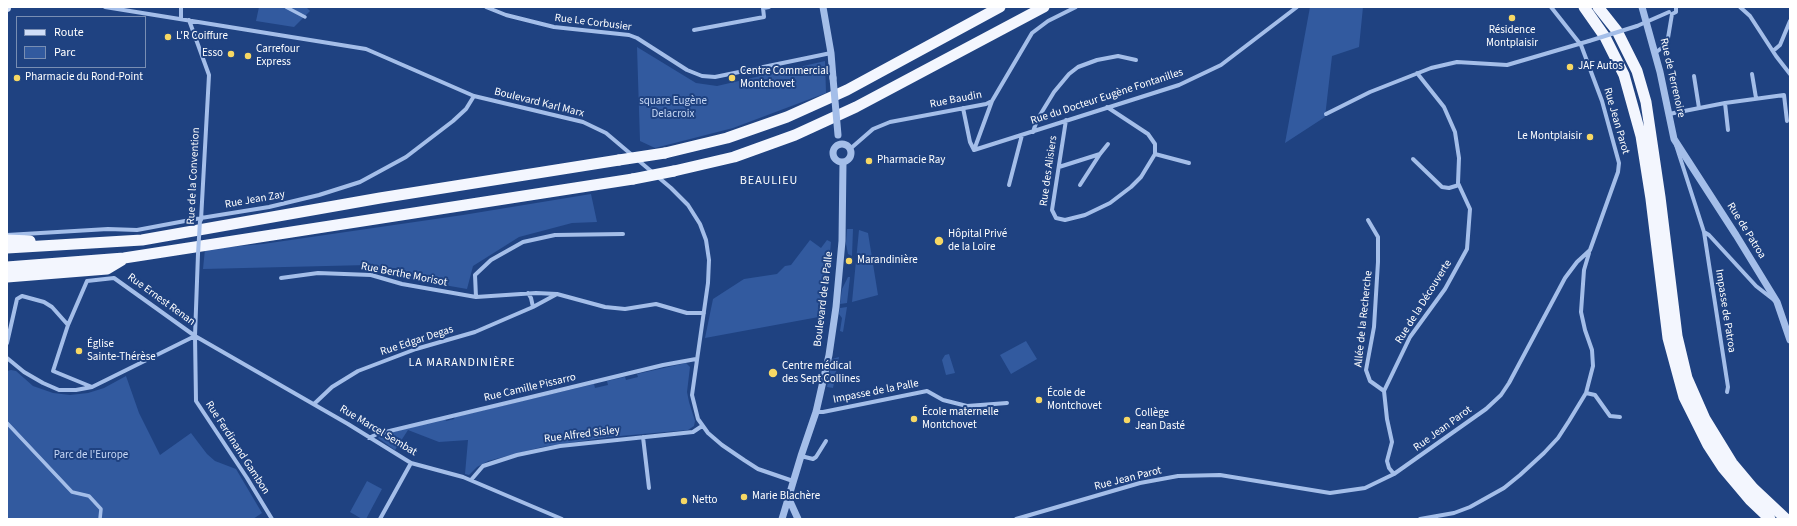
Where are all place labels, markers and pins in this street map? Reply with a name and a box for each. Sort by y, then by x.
marker: Résidence Montplaisir [1507,13,1517,23]
place label: Résidence Montplaisir [1486,24,1538,50]
place label: L'R Coiffure [176,30,228,44]
marker: L'R Coiffure [163,32,173,42]
place label: Carrefour Express [256,43,300,69]
place label: Esso [202,47,223,61]
marker: Esso [226,49,236,59]
marker: Carrefour Express [243,51,253,61]
place label: JAF Autos [1578,60,1623,74]
marker: JAF Autos [1565,62,1575,72]
place label: Centre Commercial Montchovet [740,65,829,91]
place label: Pharmacie du Rond-Point [25,71,143,85]
marker: Pharmacie du Rond-Point [12,73,22,83]
marker: Centre Commercial Montchovet [727,73,737,83]
place label: Le Montplaisir [1517,130,1582,144]
marker: Le Montplaisir [1585,132,1595,142]
place label: Pharmacie Ray [877,154,946,168]
marker: Pharmacie Ray [864,156,874,166]
place label: Hôpital Privé de la Loire [948,228,1007,254]
marker: Hôpital Privé de la Loire [933,235,945,247]
place label: Marandinière [857,254,918,268]
marker: Marandinière [844,256,854,266]
place label: Église Sainte-Thérèse [87,338,156,364]
marker: Église Sainte-Thérèse [74,346,84,356]
place label: Centre médical des Sept Collines [782,360,860,386]
marker: Centre médical des Sept Collines [767,367,779,379]
place label: École de Montchovet [1047,387,1102,413]
marker: École de Montchovet [1034,395,1044,405]
place label: École maternelle Montchovet [922,406,999,432]
place label: Collège Jean Dasté [1135,407,1185,433]
marker: École maternelle Montchovet [909,414,919,424]
marker: Collège Jean Dasté [1122,415,1132,425]
place label: Marie Blachère [752,490,820,504]
marker: Marie Blachère [739,492,749,502]
place label: Netto [692,494,717,508]
marker: Netto [679,496,689,506]

